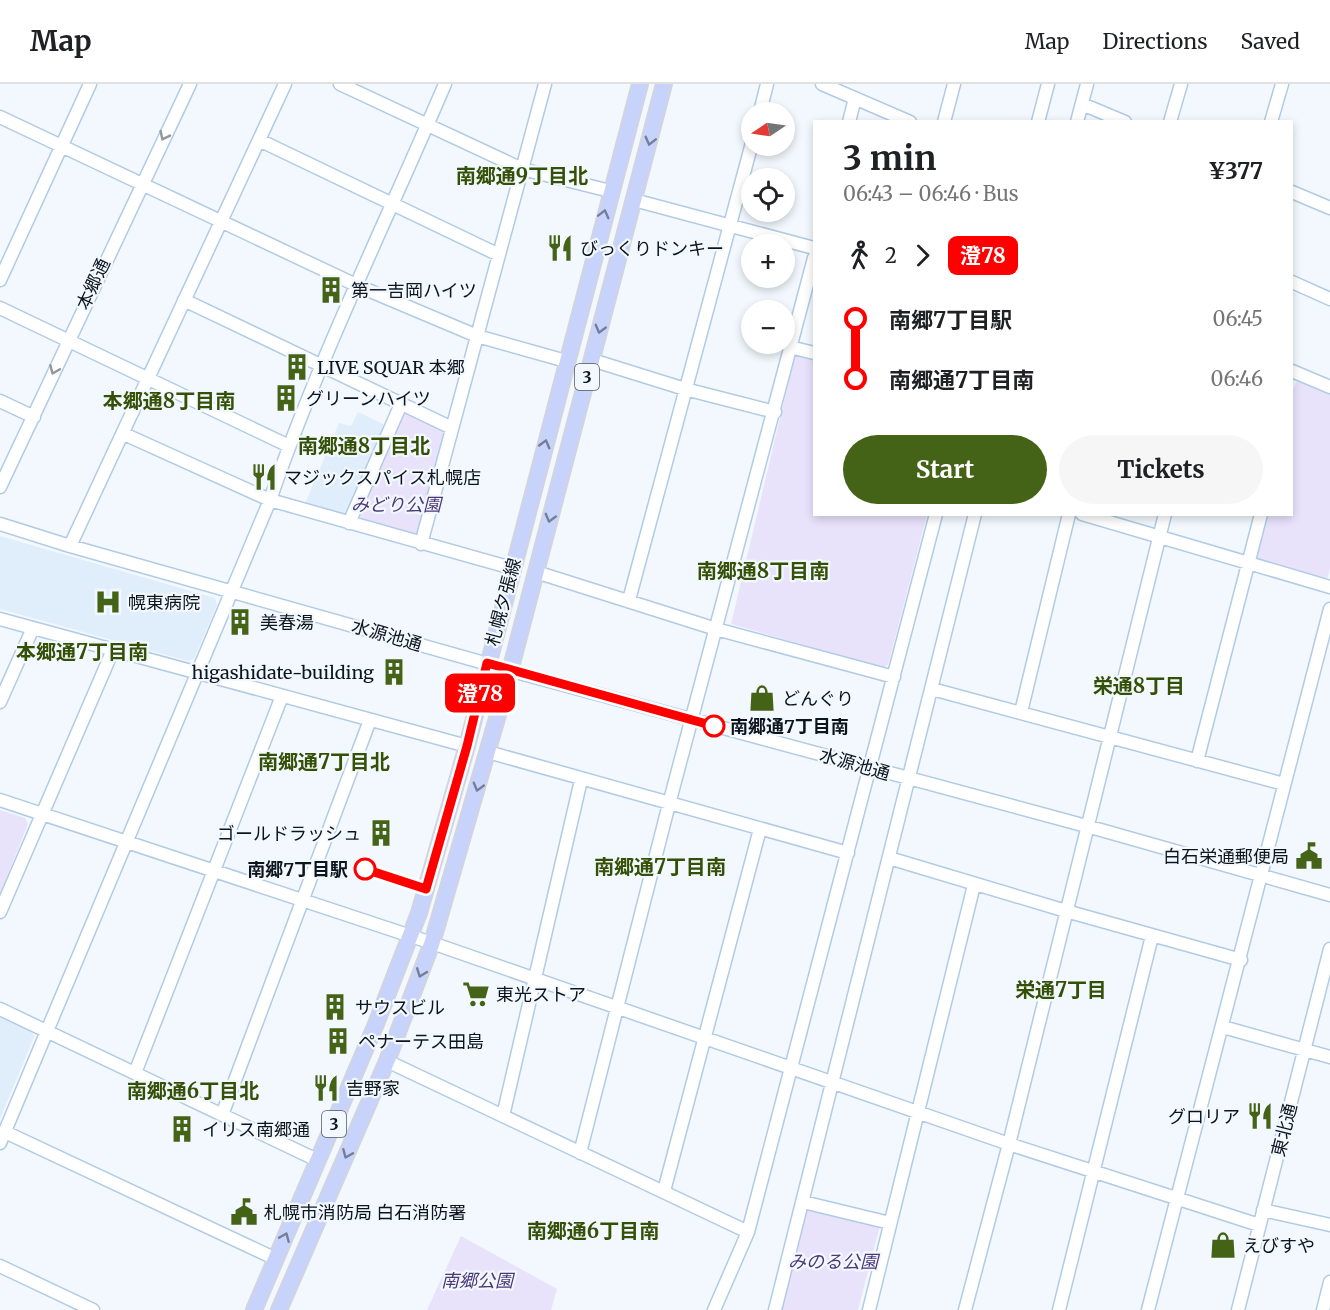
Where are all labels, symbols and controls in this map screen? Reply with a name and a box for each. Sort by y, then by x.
text: Map [30,23,92,59]
text: Map [1025,28,1069,55]
text: Directions [1102,28,1207,55]
text: Saved [1240,28,1300,55]
north arrow [741,102,795,156]
map controls [741,102,795,354]
one-way arrow [159,130,171,141]
one-way arrow [644,136,657,146]
text: 3 min [843,138,936,179]
text: ¥377 [1208,157,1263,185]
district label: 南郷通9丁目北 [456,163,588,188]
button: locate [741,168,795,222]
text: 06:43 – 06:46 · Bus [843,181,1019,206]
one-way arrow [597,209,610,219]
restaurant icon: びっくりドンキー [545,233,575,263]
button: + [741,234,795,288]
place label: びっくりドンキー [580,237,724,260]
icon: walk [843,239,876,272]
icon: forward [906,239,939,272]
text: 澄78 [960,242,1006,269]
text: 2 [885,243,897,268]
street label: 本郷通 [71,255,115,313]
building icon: 第一吉岡ハイツ [316,275,346,305]
place label: 第一吉岡ハイツ [351,279,477,302]
button: − [741,300,795,354]
text: 南郷7丁目駅 [889,306,1012,334]
text: 06:45 [1213,306,1263,331]
one-way arrow [594,324,607,334]
building icon: LIVE SQUAR 本郷 [282,352,312,382]
place label: LIVE SQUAR 本郷 [317,356,465,379]
one-way arrow [49,364,61,375]
road number: 3 [575,364,599,390]
text: 南郷通7丁目南 [889,366,1034,394]
text: 06:46 [1211,366,1263,391]
building icon: グリーンハイツ [271,383,301,413]
place label: グリーンハイツ [306,387,431,410]
district label: 本郷通8丁目南 [103,388,235,413]
district label: 南郷通8丁目北 [298,433,430,458]
button: Start [843,435,1047,504]
button: Tickets [1059,435,1263,504]
one-way arrow [537,439,550,449]
restaurant icon: マジックスパイス札幌店 [249,462,279,492]
place label: マジックスパイス札幌店 [284,466,481,489]
park label: みどり公園 [351,493,444,516]
one-way arrow [545,512,557,523]
street label: 札幌夕張線 [480,556,526,648]
district label: 南郷通8丁目南 [697,558,829,583]
hospital icon: 幌東病院 [93,587,123,617]
place label: 幌東病院 [128,591,200,614]
building icon: 美春湯 [225,607,255,637]
place label: 美春湯 [260,611,314,634]
street label: 水源池通 [349,614,425,656]
district label: 本郷通7丁目南 [16,639,148,664]
building icon: higashidate-building [379,657,409,687]
place label: higashidate-building [192,661,374,684]
district label: 栄通8丁目 [1093,673,1185,698]
line badge: 澄78 [446,674,514,712]
text: 澄78 [457,680,503,707]
shop icon: どんぐり [747,683,777,713]
place label: どんぐり [782,687,854,710]
marker: 南郷通7丁目南 [703,715,725,737]
place label: 南郷通7丁目南 [730,715,849,738]
street label: 水源池通 [817,743,893,785]
district label: 南郷通7丁目北 [258,749,390,774]
one-way arrow [473,781,485,792]
building icon: ゴールドラッシュ [366,818,396,848]
place label: ゴールドラッシュ [217,822,361,845]
public building icon: 白石栄通郵便局 [1294,841,1324,871]
place label: 白石栄通郵便局 [1163,845,1289,868]
district label: 南郷通7丁目南 [594,854,726,879]
place label: 南郷7丁目駅 [247,858,348,881]
marker: 南郷7丁目駅 [354,858,376,880]
one-way arrow [416,967,428,978]
district label: 栄通7丁目 [1015,977,1107,1002]
supermarket icon: 東光ストア [461,979,491,1009]
place label: 東光ストア [496,983,586,1006]
building icon: サウスビル [320,992,350,1022]
place label: サウスビル [355,996,445,1019]
building icon: ペナーテス田島 [323,1026,353,1056]
place label: ペナーテス田島 [358,1030,484,1053]
restaurant icon: 吉野家 [311,1073,341,1103]
place label: 吉野家 [346,1077,400,1100]
district label: 南郷通6丁目北 [127,1078,259,1103]
restaurant icon: グロリア [1245,1101,1275,1131]
street label: 東北通 [1266,1101,1302,1159]
place label: グロリア [1168,1105,1240,1128]
road number: 3 [322,1111,346,1137]
building icon: イリス南郷通 [167,1114,197,1144]
place label: イリス南郷通 [202,1118,310,1141]
one-way arrow [342,1147,354,1158]
public building icon: 札幌市消防局 白石消防署 [229,1197,259,1227]
place label: 札幌市消防局 白石消防署 [264,1201,466,1224]
district label: 南郷通6丁目南 [527,1218,659,1243]
shop icon: えびすや [1208,1230,1238,1260]
one-way arrow [278,1232,290,1243]
place label: えびすや [1243,1234,1315,1257]
park label: みのる公園 [788,1250,881,1273]
park label: 南郷公園 [441,1269,516,1292]

